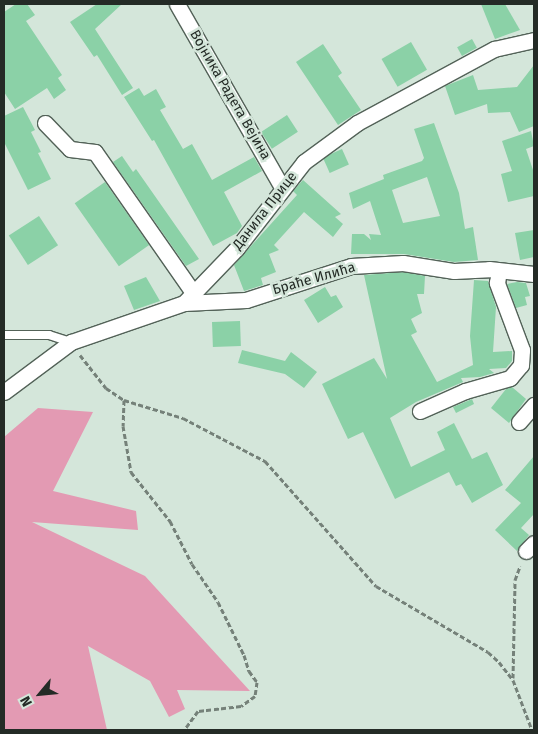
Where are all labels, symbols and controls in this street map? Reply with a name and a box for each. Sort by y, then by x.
street label: Војника Радета Вејина [186,27,274,163]
street label: Данила Прице [229,169,301,253]
street label: Браће Илића [271,259,357,299]
north arrow [15,669,65,719]
text: N [17,693,36,709]

